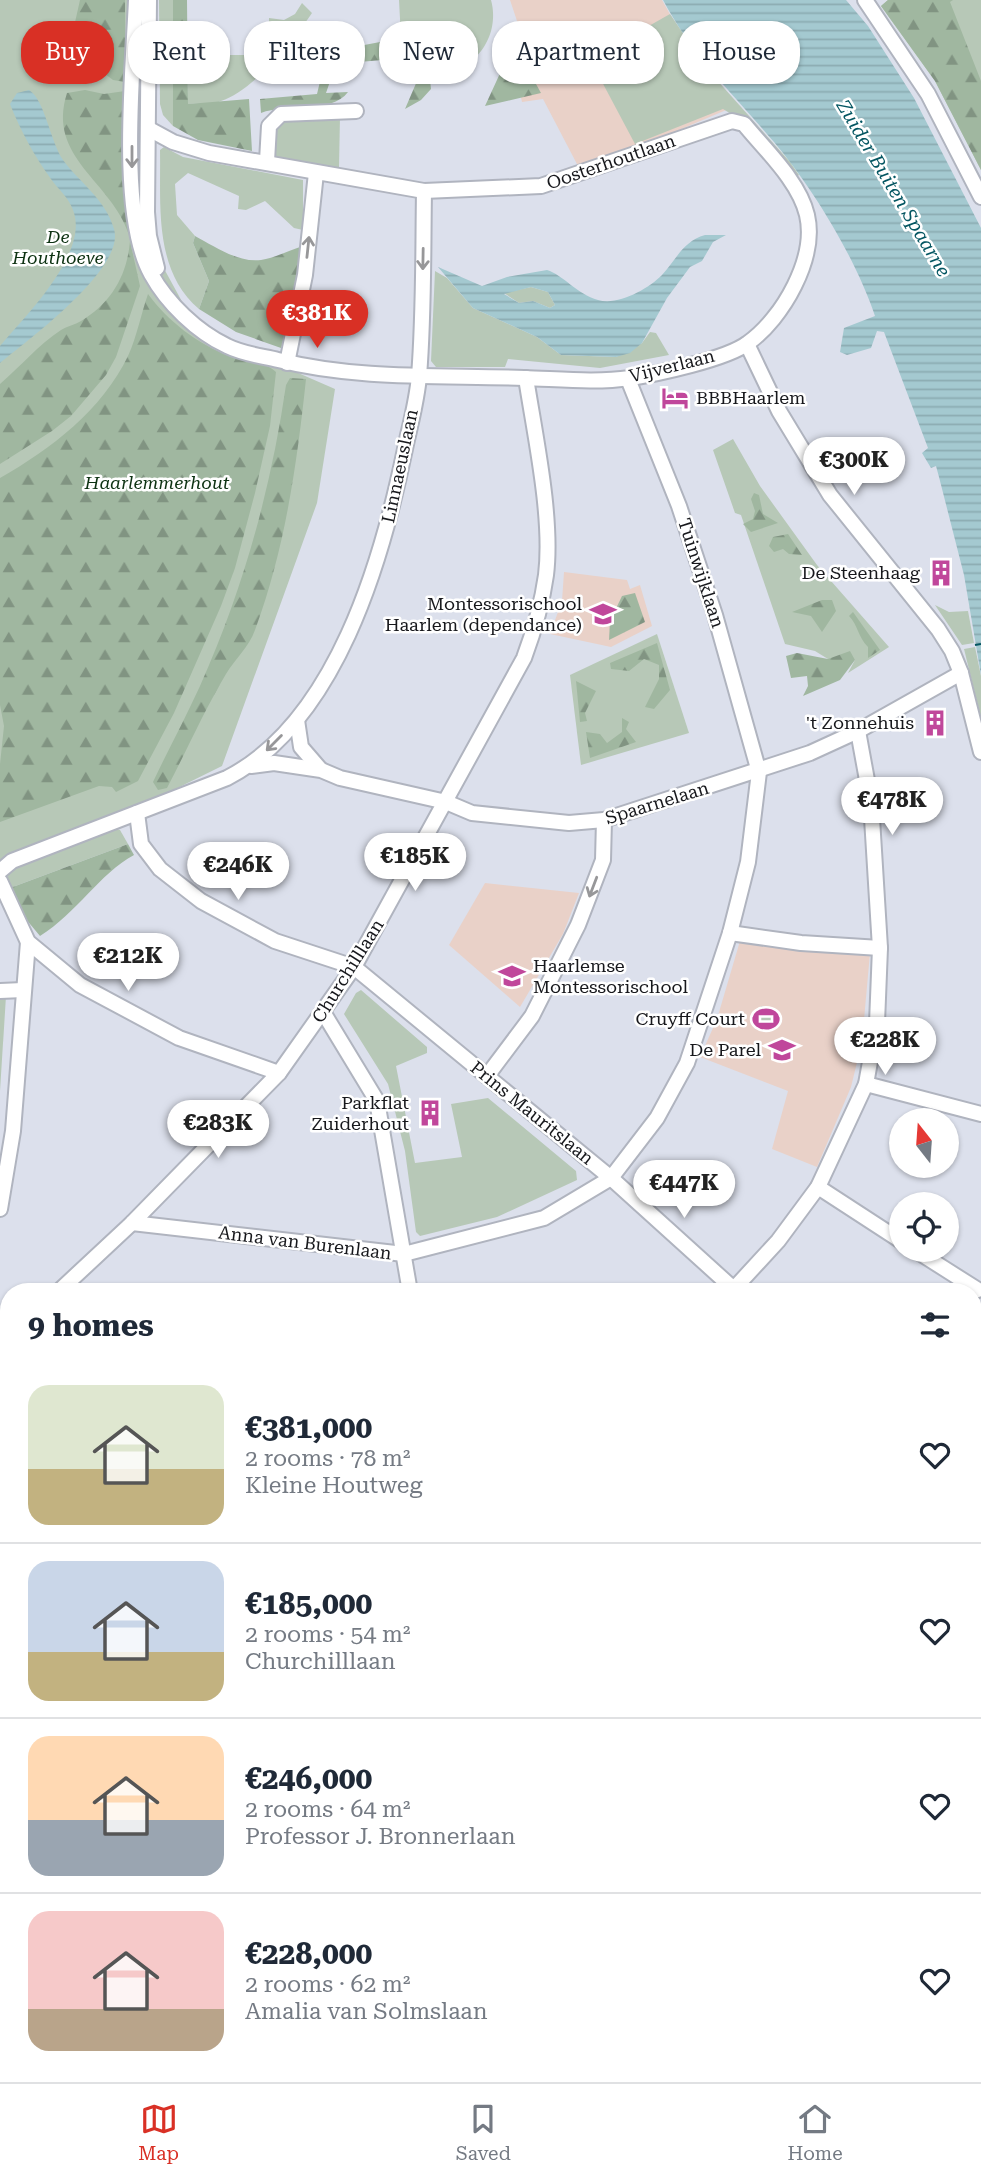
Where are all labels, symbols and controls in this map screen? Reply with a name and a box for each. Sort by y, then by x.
chip: Buy [21,21,114,84]
chip: Rent [128,21,230,84]
chip: Filters [244,21,365,84]
chip: New [379,21,478,84]
chip: Apartment [492,21,664,84]
chip: House [678,21,800,84]
water label: Zuider Buiten Spaarne [831,95,956,281]
street label: Oosterhoutlaan [544,130,678,193]
one-way arrow [125,145,139,168]
park label: De Houthoeve [11,226,104,268]
one-way arrow [302,237,315,259]
one-way arrow [416,248,430,271]
pin: €381K [268,290,366,350]
text: €381K [282,299,352,326]
street label: Vijverlaan [627,345,717,386]
hotel icon: BBBHaarlem [660,383,690,413]
place label: BBBHaarlem [696,387,806,408]
street label: Linnaeuslaan [377,407,422,525]
pin: €300K [805,438,903,497]
text: €300K [819,446,889,473]
park label: Haarlemmerhout [84,472,230,493]
street label: Tuinwijklaan [674,516,729,631]
building icon: De Steenhaag [926,558,956,588]
place label: De Steenhaag [802,562,921,583]
place label: Montessorischool Haarlem (dependance) [385,593,582,635]
school or university icon: Montessorischool Haarlem (dependance) [588,599,618,629]
building icon: 't Zonnehuis [920,708,950,738]
place label: 't Zonnehuis [806,712,914,733]
one-way arrow [266,734,283,751]
street label: Spaarnelaan [602,777,712,828]
pin: €478K [843,778,941,837]
text: €478K [857,786,927,813]
pin: €185K [366,834,464,893]
pin: €246K [189,842,287,902]
text: €185K [380,842,450,869]
text: €246K [203,851,273,878]
one-way arrow [586,875,599,897]
street label: Churchilllaan [307,915,388,1026]
pin: €212K [79,934,177,993]
text: €212K [93,942,163,969]
place label: Haarlemse Montessorischool [533,955,689,997]
school or university icon: Haarlemse Montessorischool [497,961,527,991]
sports icon: Cruyff Court [751,1004,781,1034]
place label: Cruyff Court [636,1008,745,1029]
pin: €228K [836,1018,934,1077]
text: €228K [850,1026,920,1053]
school or university icon: De Parel [767,1035,797,1065]
place label: De Parel [689,1039,761,1060]
street label: Prins Mauritslaan [467,1057,598,1169]
place label: Parkflat Zuiderhout [311,1092,409,1134]
building icon: Parkflat Zuiderhout [415,1098,445,1128]
pin: €283K [169,1100,267,1160]
north arrow [889,1108,959,1178]
map controls [889,1108,959,1262]
text: €283K [183,1109,253,1136]
pin: €447K [635,1160,733,1220]
text: €447K [649,1169,719,1196]
button: locate [889,1192,959,1262]
street label: Anna van Burenlaan [217,1221,393,1264]
icon: filters [916,1306,954,1344]
text: 9 homes [28,1308,154,1343]
text: €381,000 [245,1410,372,1445]
icon: home [84,1413,168,1497]
icon: heart [916,1436,954,1474]
text: 2 rooms · 78 m² [245,1445,411,1472]
text: Kleine Houtweg [245,1472,422,1499]
text: €185,000 [245,1586,372,1621]
icon: home [84,1589,168,1673]
icon: heart [916,1612,954,1650]
text: 2 rooms · 54 m² [245,1621,411,1648]
text: Churchilllaan [245,1648,396,1675]
text: €246,000 [245,1761,372,1796]
icon: home [84,1764,168,1848]
icon: heart [916,1787,954,1825]
text: 2 rooms · 64 m² [245,1796,411,1823]
text: Professor J. Bronnerlaan [245,1823,516,1850]
text: €228,000 [245,1936,372,1971]
icon: home [84,1939,168,2023]
icon: heart [916,1962,954,2000]
text: 2 rooms · 62 m² [245,1971,411,1998]
text: Amalia van Solmslaan [245,1998,488,2025]
tab: Map [138,2100,179,2165]
tab: Saved [456,2100,511,2165]
tab: Home [788,2100,843,2165]

